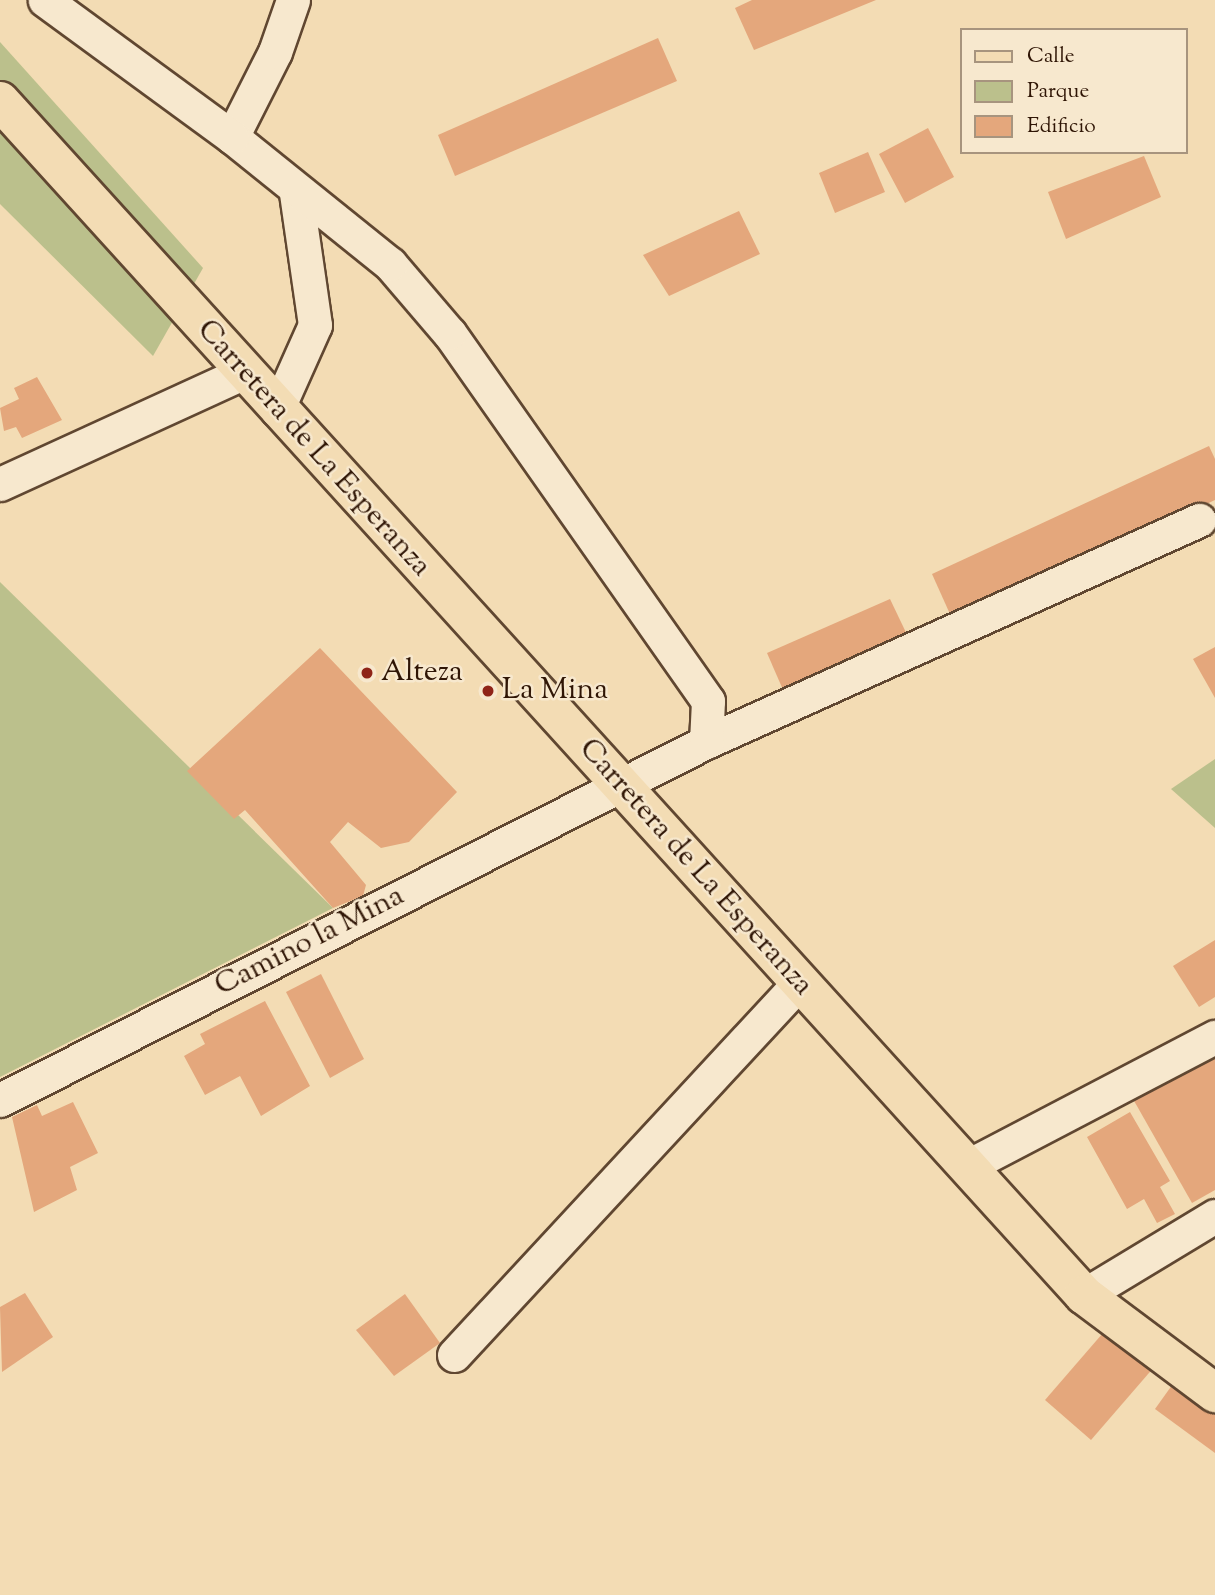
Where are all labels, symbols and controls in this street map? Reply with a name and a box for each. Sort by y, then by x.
legend [960,28,1187,154]
text: Calle [1027,42,1075,72]
text: Parque [1027,77,1089,107]
text: Edificio [1027,112,1096,142]
street label: Carretera de La Esperanza [188,313,438,585]
place label: Alteza [381,655,463,691]
marker: Alteza [359,665,375,681]
place label: La Mina [502,673,608,709]
marker: La Mina [480,683,496,699]
street label: Carretera de La Esperanza [570,732,820,1004]
street label: Camino la Mina [209,879,411,1005]

